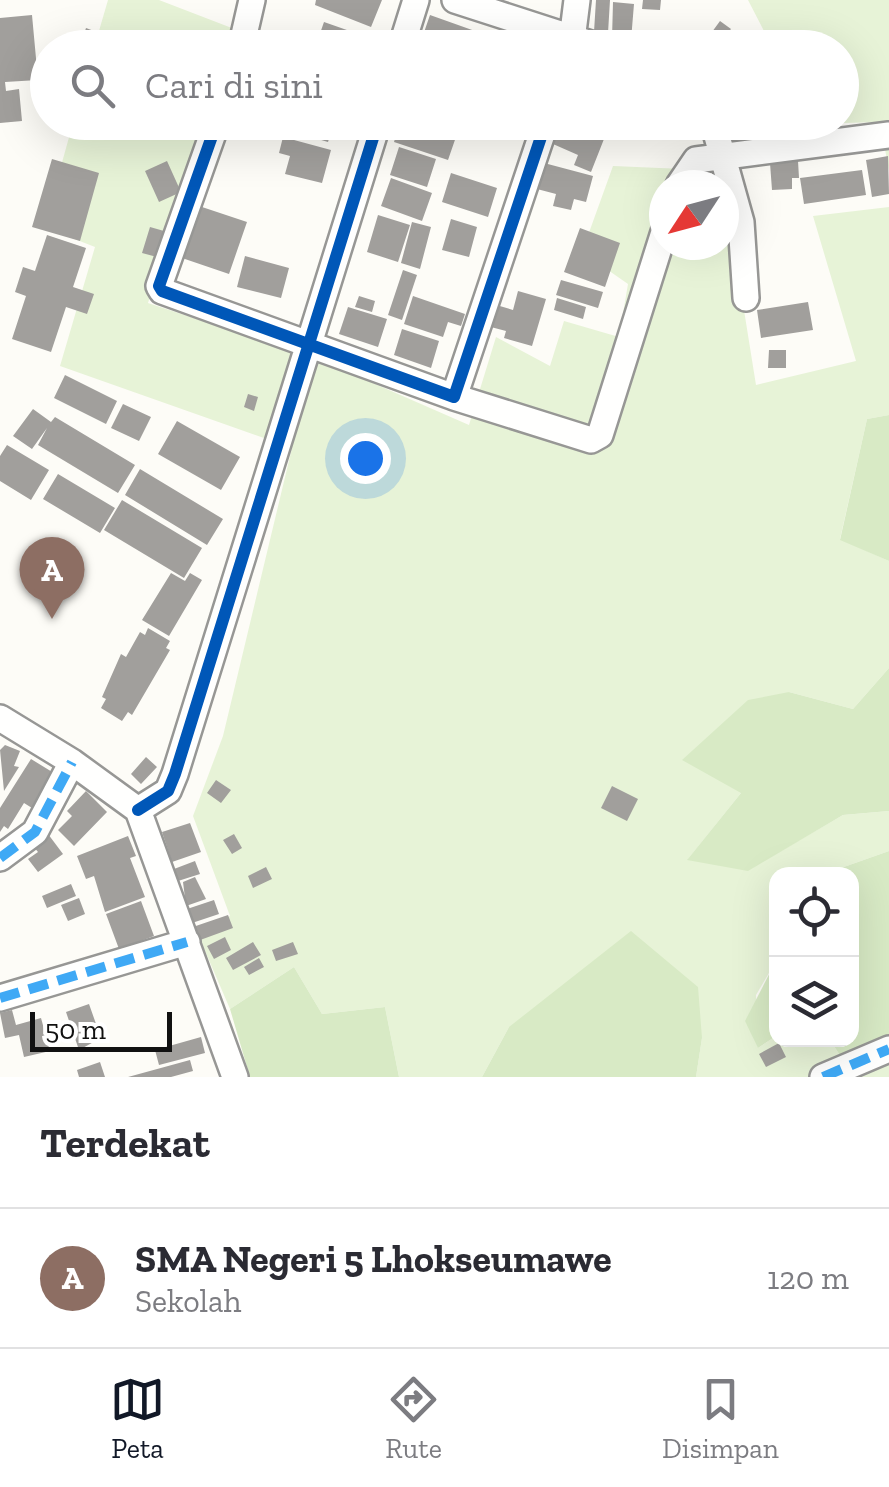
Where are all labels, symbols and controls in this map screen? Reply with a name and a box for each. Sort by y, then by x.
search box [30,30,859,140]
icon: search [65,58,120,113]
text: Cari di sini [145,62,323,108]
north arrow [649,170,739,260]
your location [340,433,391,484]
pin: A [20,536,84,619]
map controls [769,867,859,1047]
button: locate [769,867,859,957]
button: layers [769,957,859,1047]
scale bar [30,1007,172,1052]
text: 50 m [45,1013,106,1046]
text: Terdekat [40,1117,210,1168]
text: SMA Negeri 5 Lhokseumawe [135,1236,612,1282]
text: A [62,1259,83,1297]
text: 120 m [767,1259,849,1297]
text: Sekolah [135,1282,242,1320]
tab: Peta [110,1372,165,1465]
tab: Rute [385,1372,442,1465]
tab: Disimpan [662,1372,779,1465]

